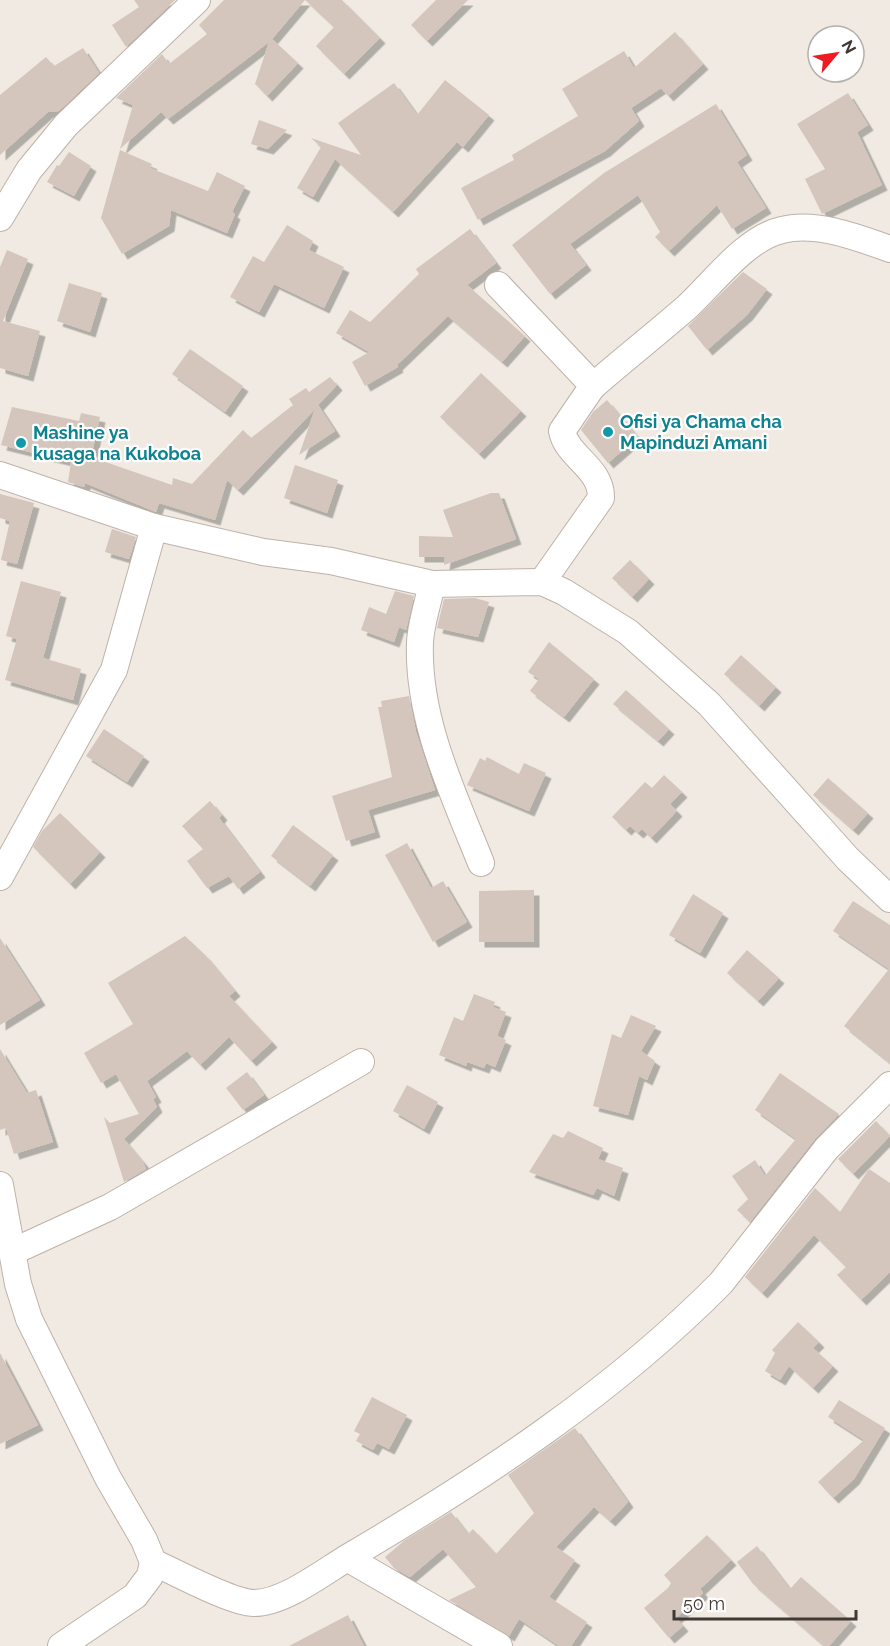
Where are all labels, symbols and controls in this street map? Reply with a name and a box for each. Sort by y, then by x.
north arrow [806,24,866,84]
text: N [837,37,860,57]
place label: Ofisi ya Chama cha Mapinduzi Amani [620,411,782,453]
place label: Mashine ya kusaga na Kukoboa [33,422,201,464]
marker: Ofisi ya Chama cha Mapinduzi Amani [601,425,615,439]
marker: Mashine ya kusaga na Kukoboa [14,436,28,450]
scale bar [674,1583,856,1621]
text: 50 m [683,1593,725,1614]

